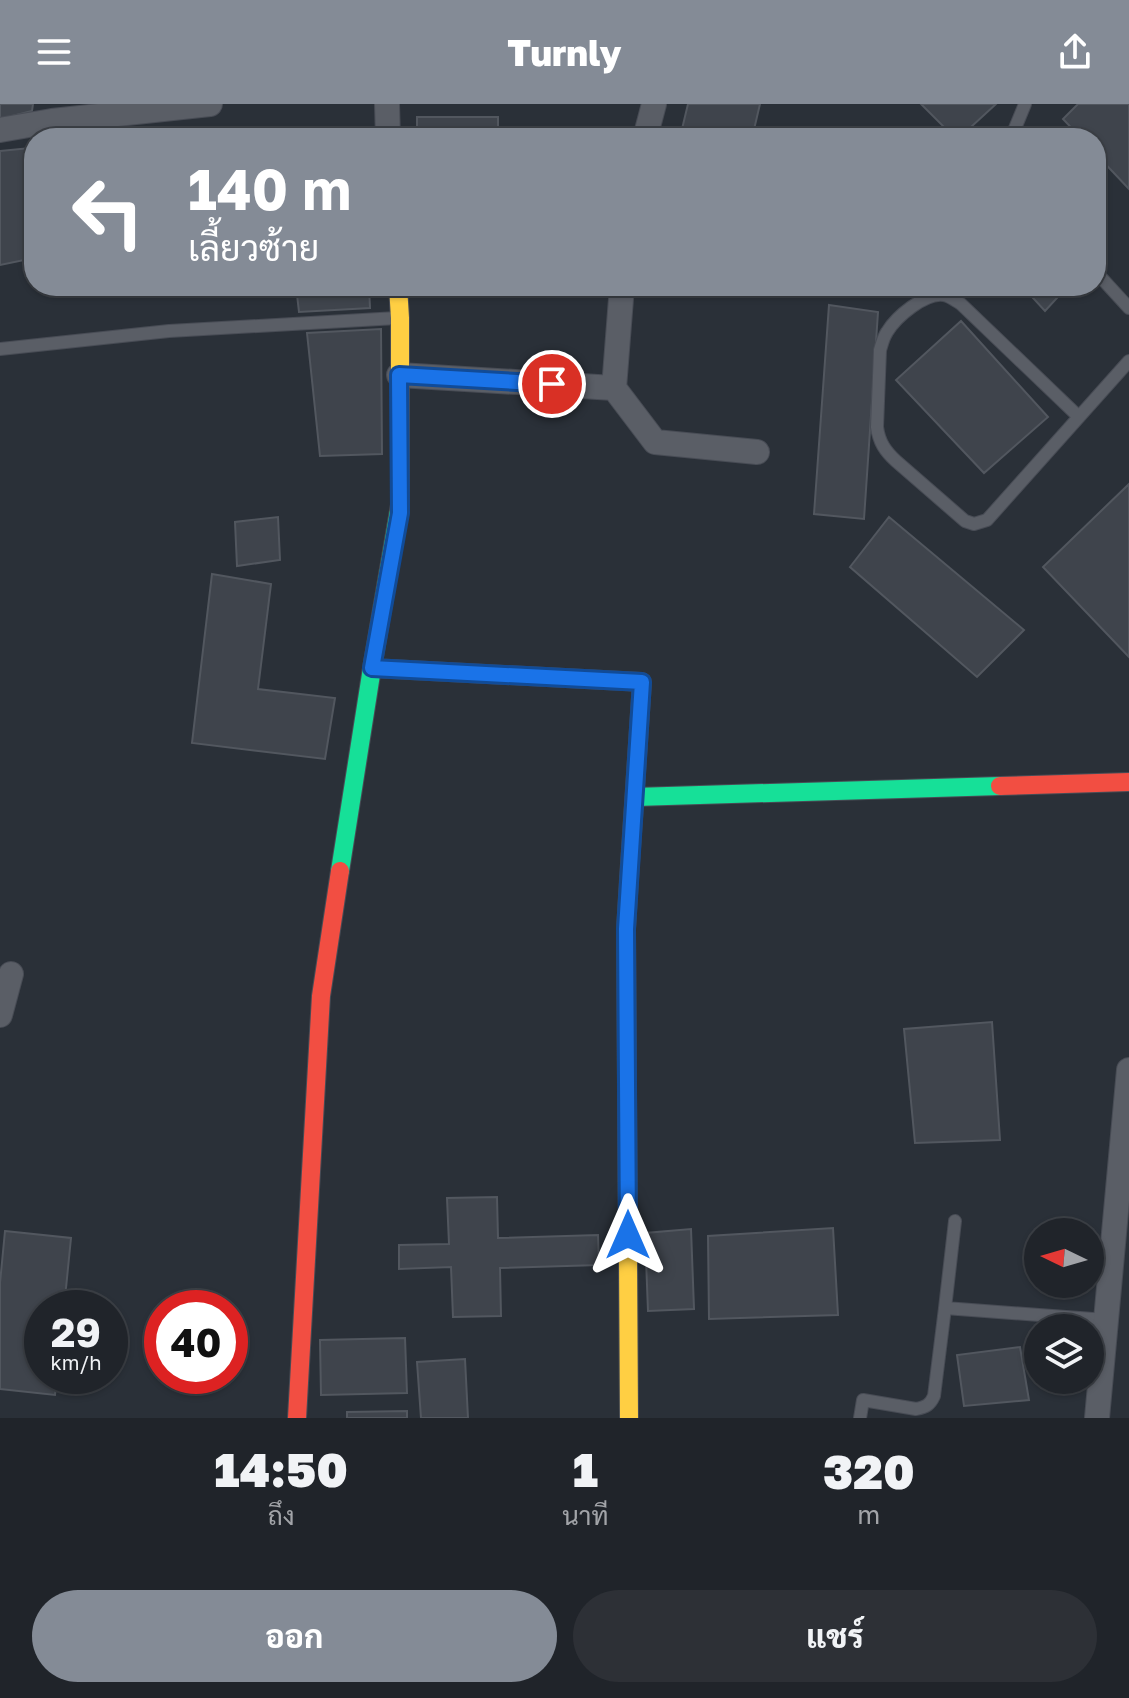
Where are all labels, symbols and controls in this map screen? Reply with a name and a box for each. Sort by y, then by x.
icon: menu [32,30,76,74]
icon: share [1053,30,1097,74]
text: Turnly [507,31,622,74]
text: 140 m [188,155,351,222]
icon: left [56,160,160,264]
text: เลี้ยวซ้าย [188,226,319,269]
pin [518,350,586,418]
icon: arrive [530,362,574,406]
position arrow [586,1193,670,1277]
north arrow [1024,1218,1104,1298]
map controls [1024,1218,1104,1394]
speed limit sign: 40 [144,1290,248,1394]
text: 29 [51,1308,101,1356]
button: layers [1024,1314,1104,1394]
text: km/h [51,1350,101,1374]
text: 14:50 [214,1440,348,1498]
text: 1 [573,1440,598,1498]
text: 320 [823,1442,915,1500]
text: m [857,1499,880,1530]
text: ถึง [268,1500,295,1531]
text: นาที [562,1500,609,1531]
button: ออก [32,1590,557,1682]
button: แชร์ [573,1590,1097,1682]

